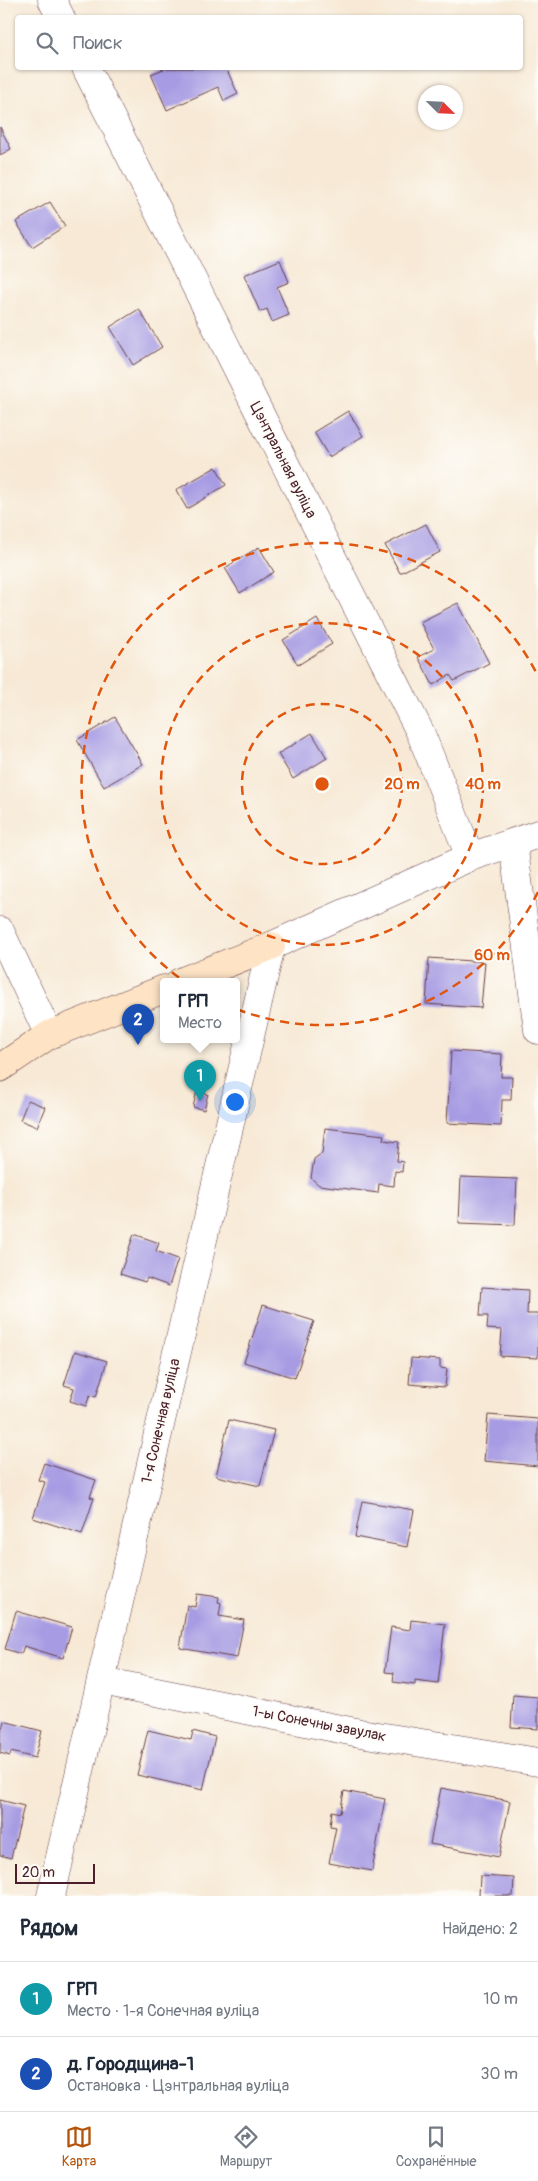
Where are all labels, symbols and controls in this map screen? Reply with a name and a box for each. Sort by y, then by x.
search box [15,15,523,70]
icon: search [33,29,61,57]
text: Поиск [73,31,123,55]
north arrow [418,85,463,130]
street label: Цэнтральная вуліца [245,399,321,521]
centre of rings [313,775,331,793]
text: 20 m [384,775,420,794]
text: 40 m [465,775,501,794]
text: 60 m [474,946,510,965]
popup [160,978,240,1043]
text: ГРП [178,989,208,1013]
pin: 2 [122,1004,154,1045]
text: Место [178,1013,222,1033]
pin: 1 [184,1060,216,1101]
your location [222,1089,248,1115]
street label: 1-я Сонечная вуліца [137,1357,185,1485]
street label: 1-ы Сонечны завулак [250,1702,388,1746]
scale bar [15,1861,95,1884]
text: 20 m [22,1864,55,1881]
text: Рядом [20,1915,78,1942]
text: Найдено: 2 [442,1919,518,1939]
text: ГРП [67,1977,97,2001]
text: 1 [33,1989,39,2009]
text: 10 m [483,1989,518,2009]
text: Место · 1-я Сонечная вуліца [67,2001,259,2021]
text: д. Городщина-1 [67,2052,194,2076]
text: 2 [32,2064,40,2084]
text: 30 m [480,2064,518,2084]
text: Остановка · Цэнтральная вуліца [67,2076,289,2096]
tab: Карта [62,2123,96,2170]
tab: Маршрут [220,2123,272,2170]
tab: Сохранённые [396,2123,476,2170]

